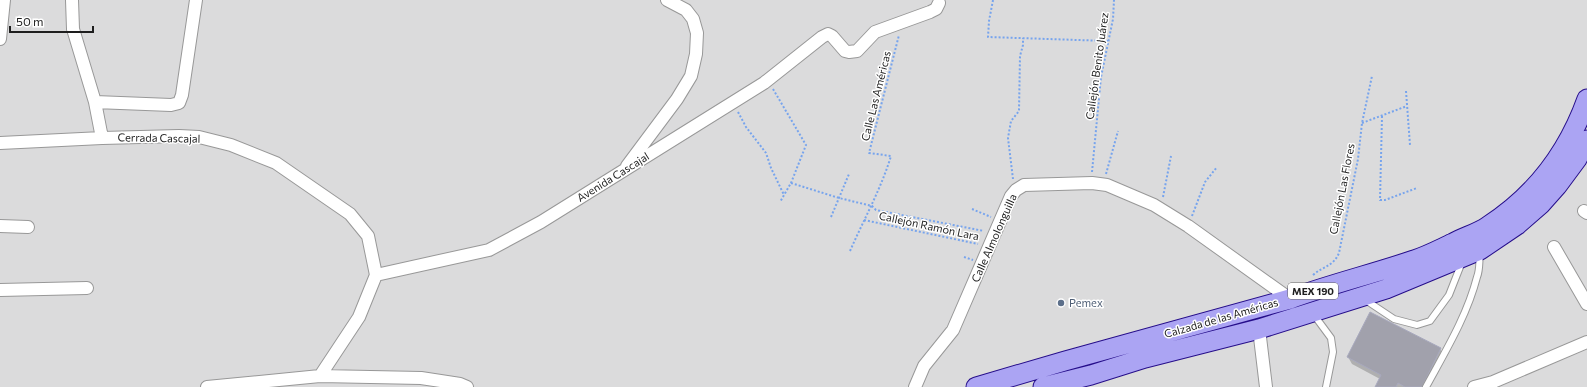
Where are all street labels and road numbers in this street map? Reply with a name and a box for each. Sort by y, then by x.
street label: Callejón Benito Juárez [1083,11,1112,121]
street label: Calle Las Américas [858,49,893,142]
street label: Cerrada Cascajal [117,130,201,145]
street label: Callejón Las Flores [1326,142,1357,235]
street label: Avenida Cascajal [574,149,651,204]
street label: Calle Almolonguilla [968,192,1019,284]
street label: Callejón Ramón Lara [878,209,980,242]
road number: MEX 190 [1288,283,1338,299]
street label: Calzada de las Américas [1162,295,1279,340]

